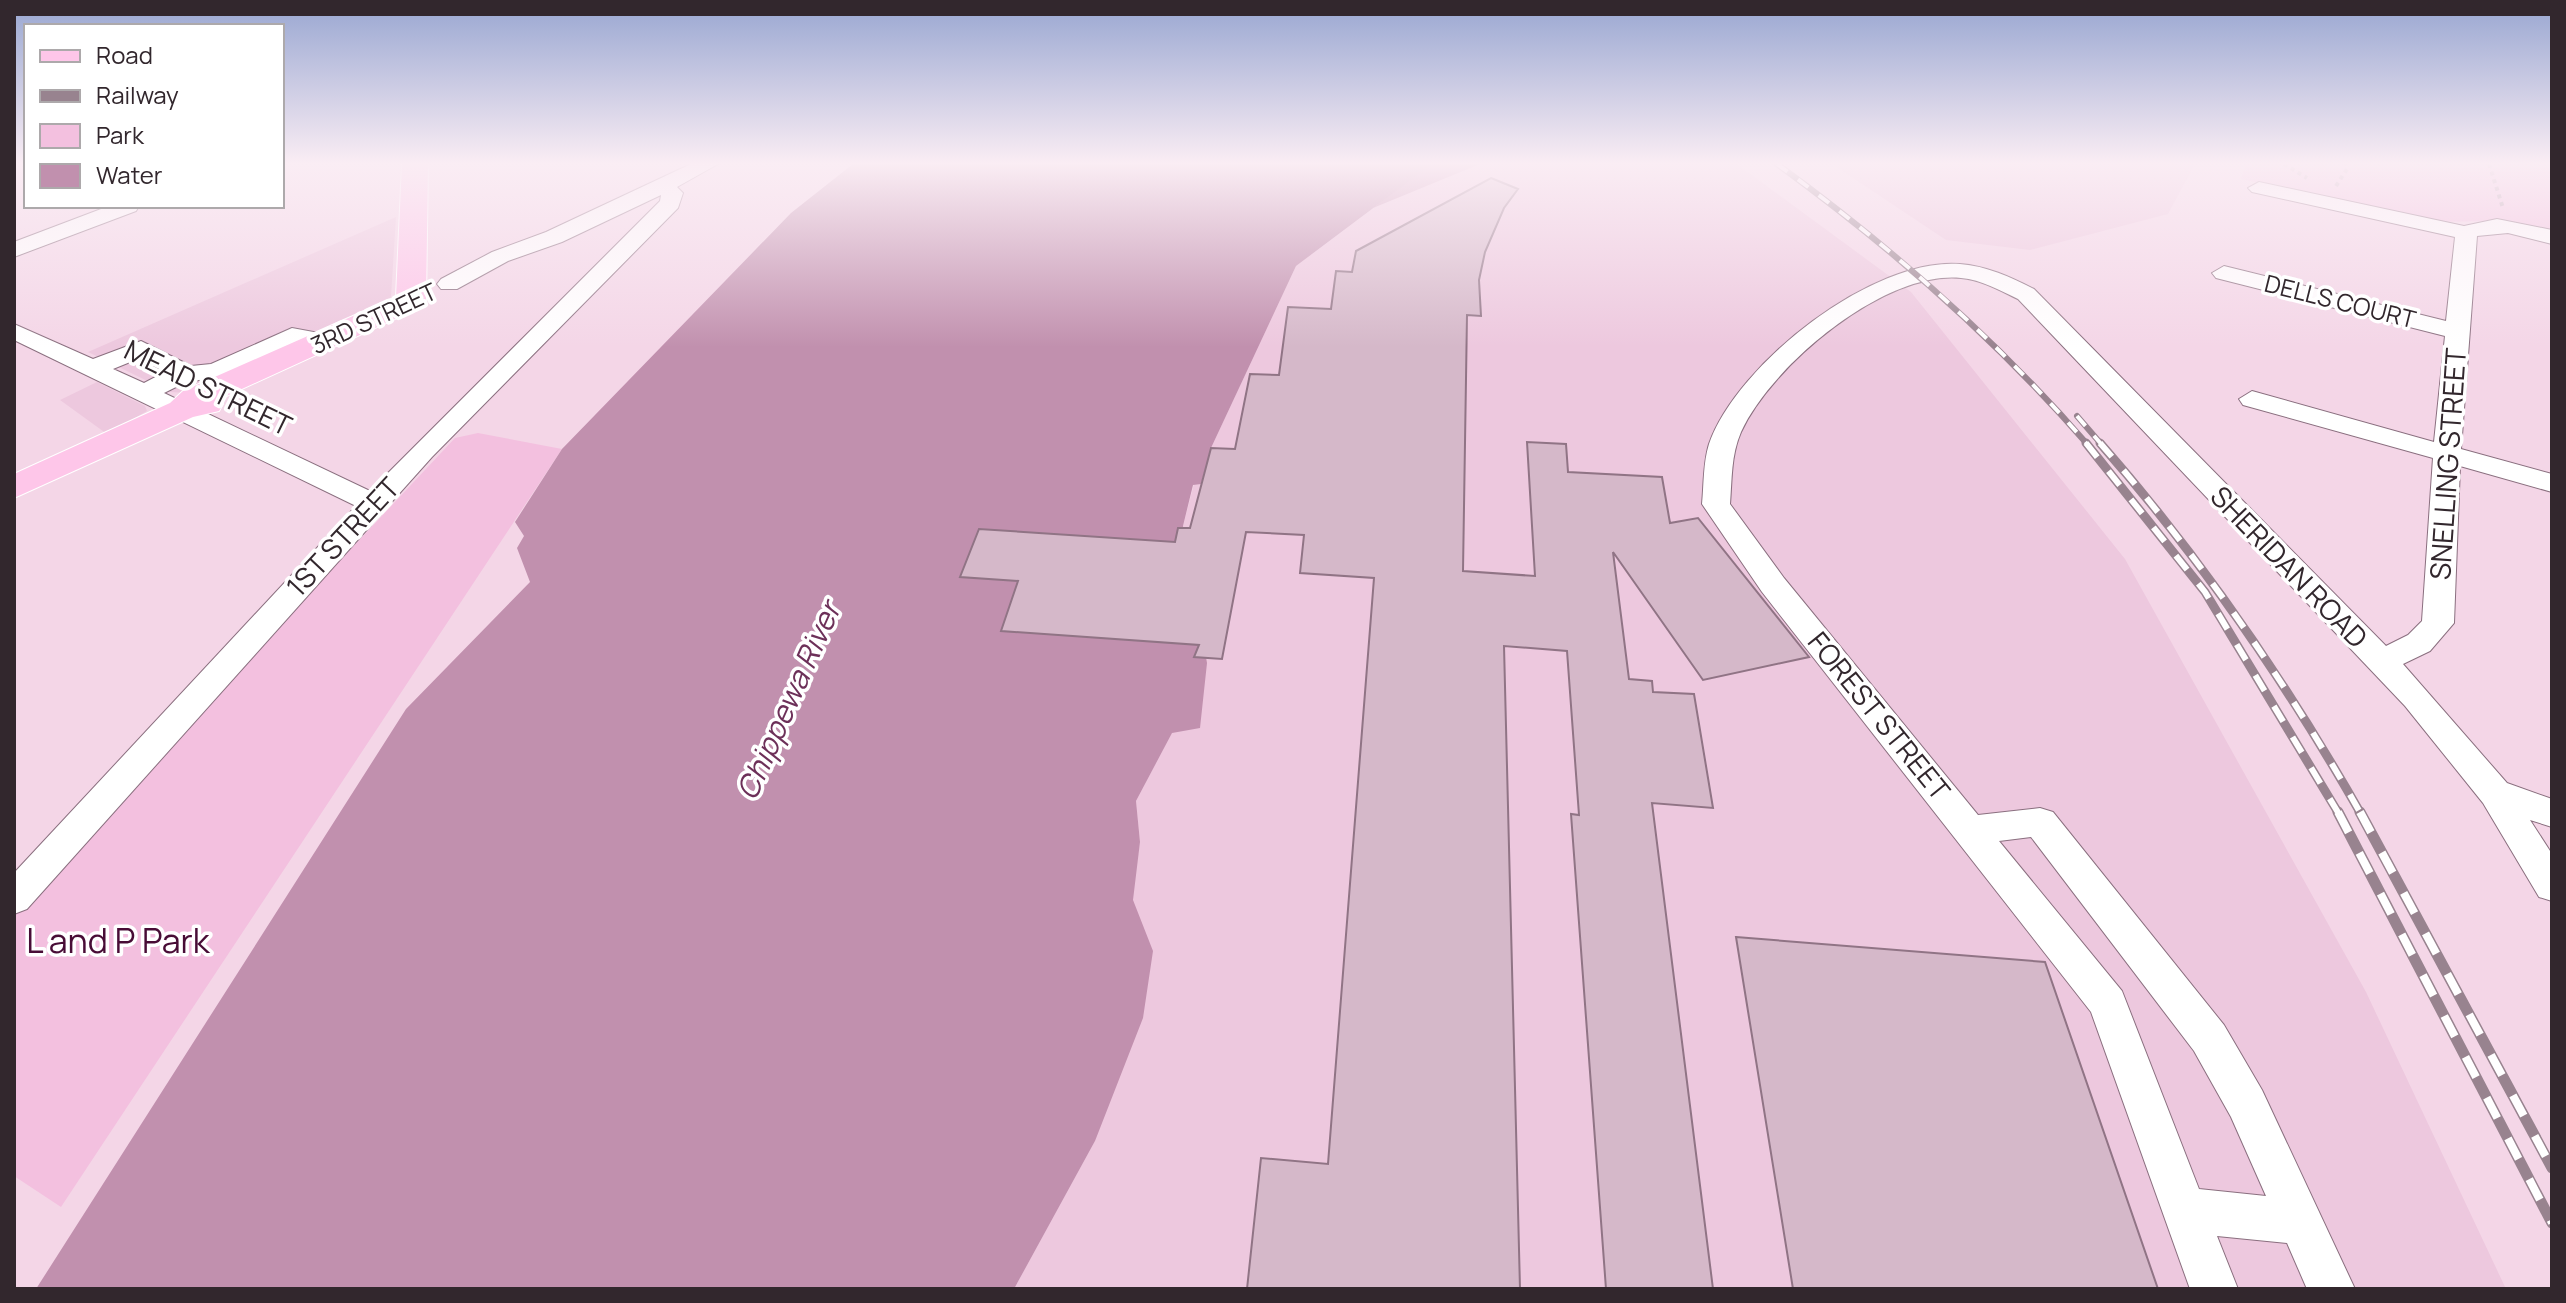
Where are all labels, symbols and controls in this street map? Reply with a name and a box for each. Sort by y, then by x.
legend [24,24,284,208]
text: Road [96,38,153,71]
text: Railway [96,78,179,111]
text: Park [96,118,145,151]
text: Water [96,158,163,191]
street label: DELLS COURT [2261,266,2420,335]
street label: 3RD STREET [305,274,442,361]
street label: MEAD STREET [118,330,299,444]
street label: SNELLING STREET [2420,346,2474,581]
street label: 1ST STREET [277,468,407,604]
street label: SHERIDAN ROAD [2203,477,2377,655]
water label: Chippewa River [726,591,851,806]
street label: FOREST STREET [1800,623,1960,808]
park label: L and P Park [26,917,211,963]

